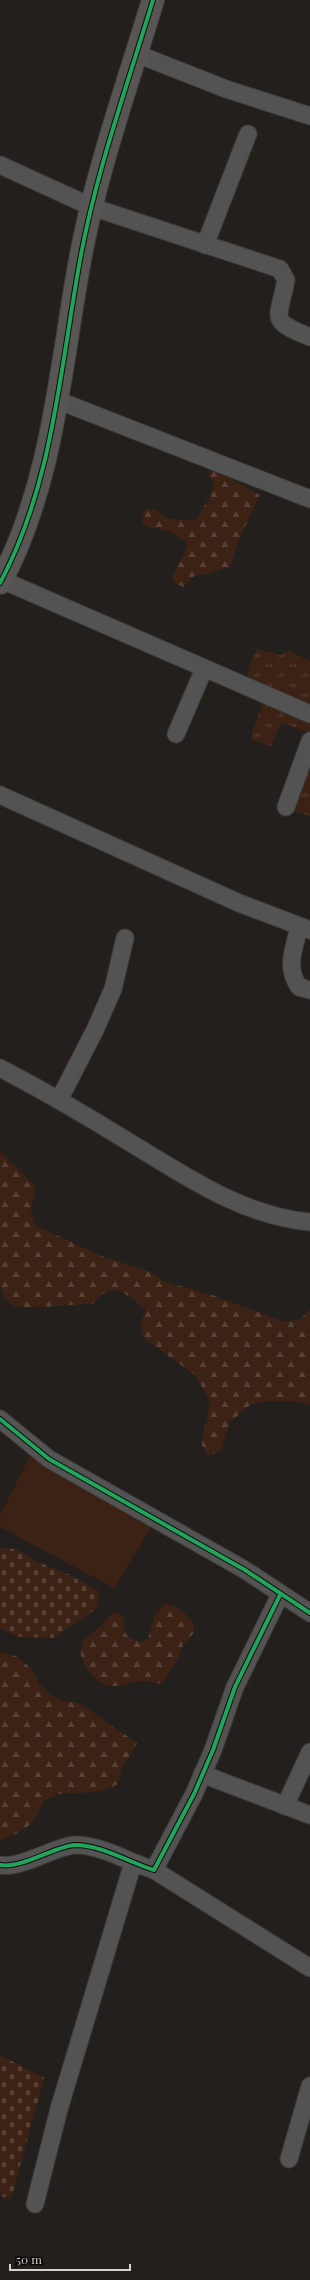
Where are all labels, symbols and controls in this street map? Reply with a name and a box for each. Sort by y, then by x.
scale bar [10,2246,130,2272]
text: 50 m [16,2251,42,2267]

